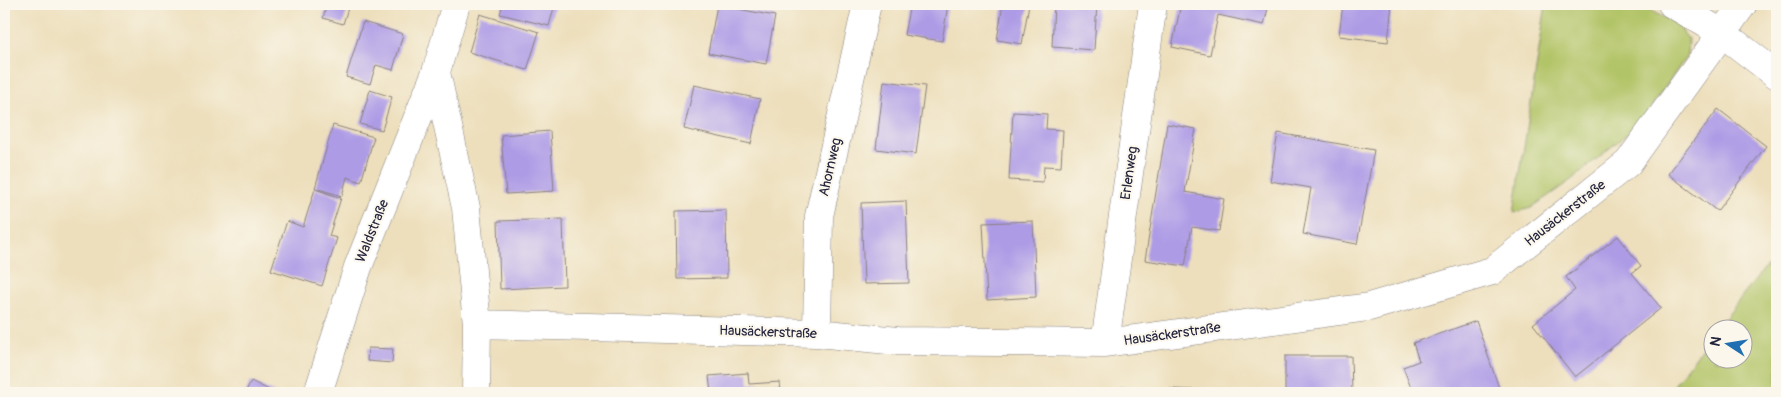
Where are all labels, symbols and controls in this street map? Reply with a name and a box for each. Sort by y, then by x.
street label: Ahornweg [815,136,845,198]
street label: Erlenweg [1117,145,1141,201]
street label: Hausäckerstraße [1521,176,1609,250]
street label: Waldstraße [352,197,392,265]
street label: Hausäckerstraße [1122,319,1222,349]
north arrow [1704,320,1754,370]
street label: Hausäckerstraße [719,322,817,342]
text: N [1706,335,1725,348]

